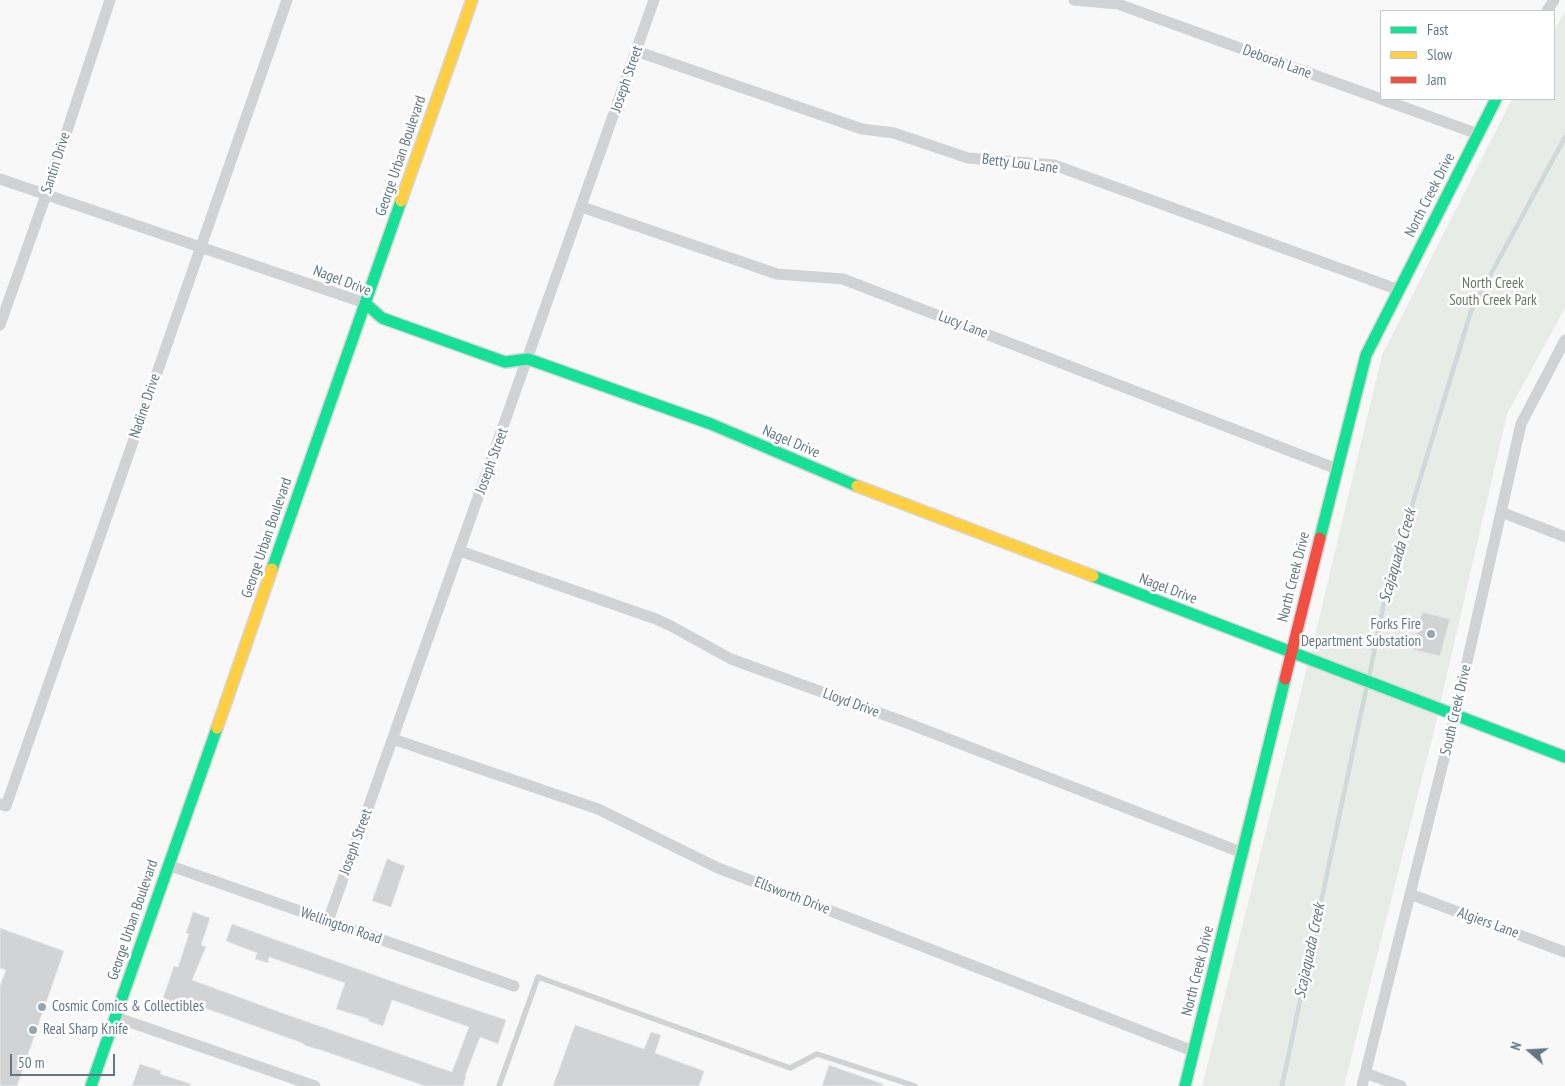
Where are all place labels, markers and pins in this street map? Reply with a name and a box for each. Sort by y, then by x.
place label: Forks Fire Department Substation [1301,616,1421,651]
marker: Forks Fire Department Substation [1425,628,1437,640]
place label: Cosmic Comics & Collectibles [52,998,204,1016]
marker: Cosmic Comics & Collectibles [36,1001,48,1013]
place label: Real Sharp Knife [43,1021,128,1039]
marker: Real Sharp Knife [27,1024,39,1036]

